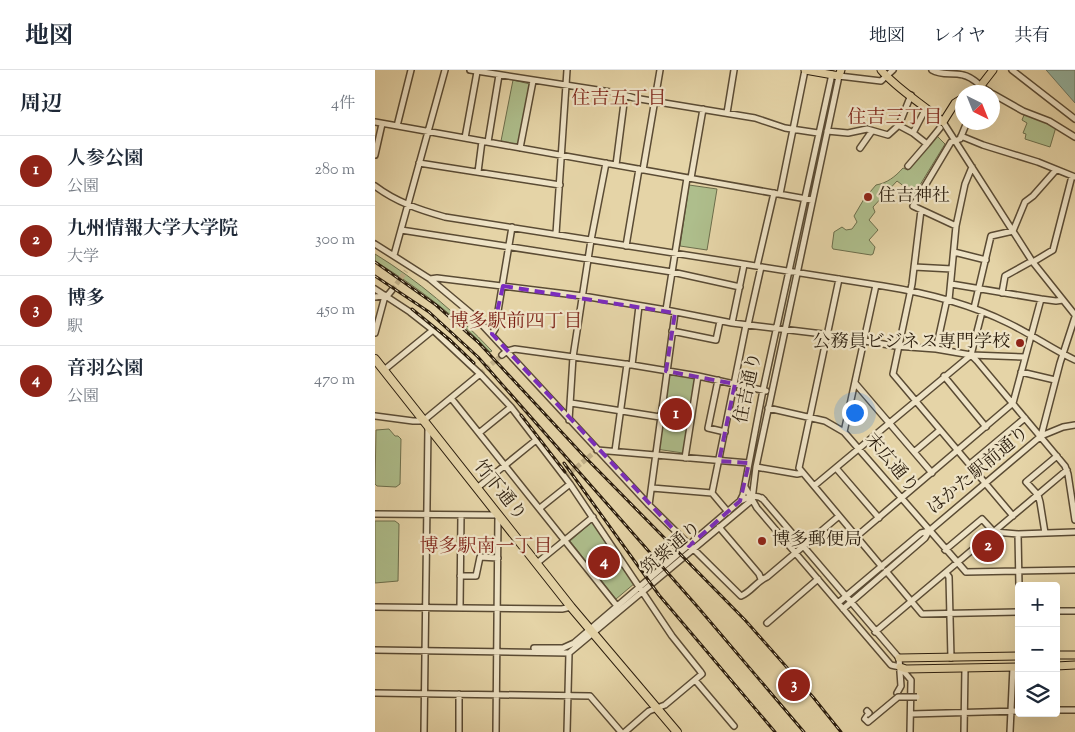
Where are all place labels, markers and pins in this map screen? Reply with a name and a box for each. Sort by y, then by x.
place label: 住吉神社 [878,184,950,210]
marker: 住吉神社 [862,191,874,203]
place label: 公務員ビジネス専門学校 [813,330,1010,356]
marker: 公務員ビジネス専門学校 [1014,337,1026,349]
pin: 1 [660,395,692,433]
pin: 2 [972,527,1004,565]
place label: 博多郵便局 [772,528,862,554]
marker: 博多郵便局 [756,535,768,547]
pin: 4 [588,543,620,581]
pin: 3 [778,666,810,704]

